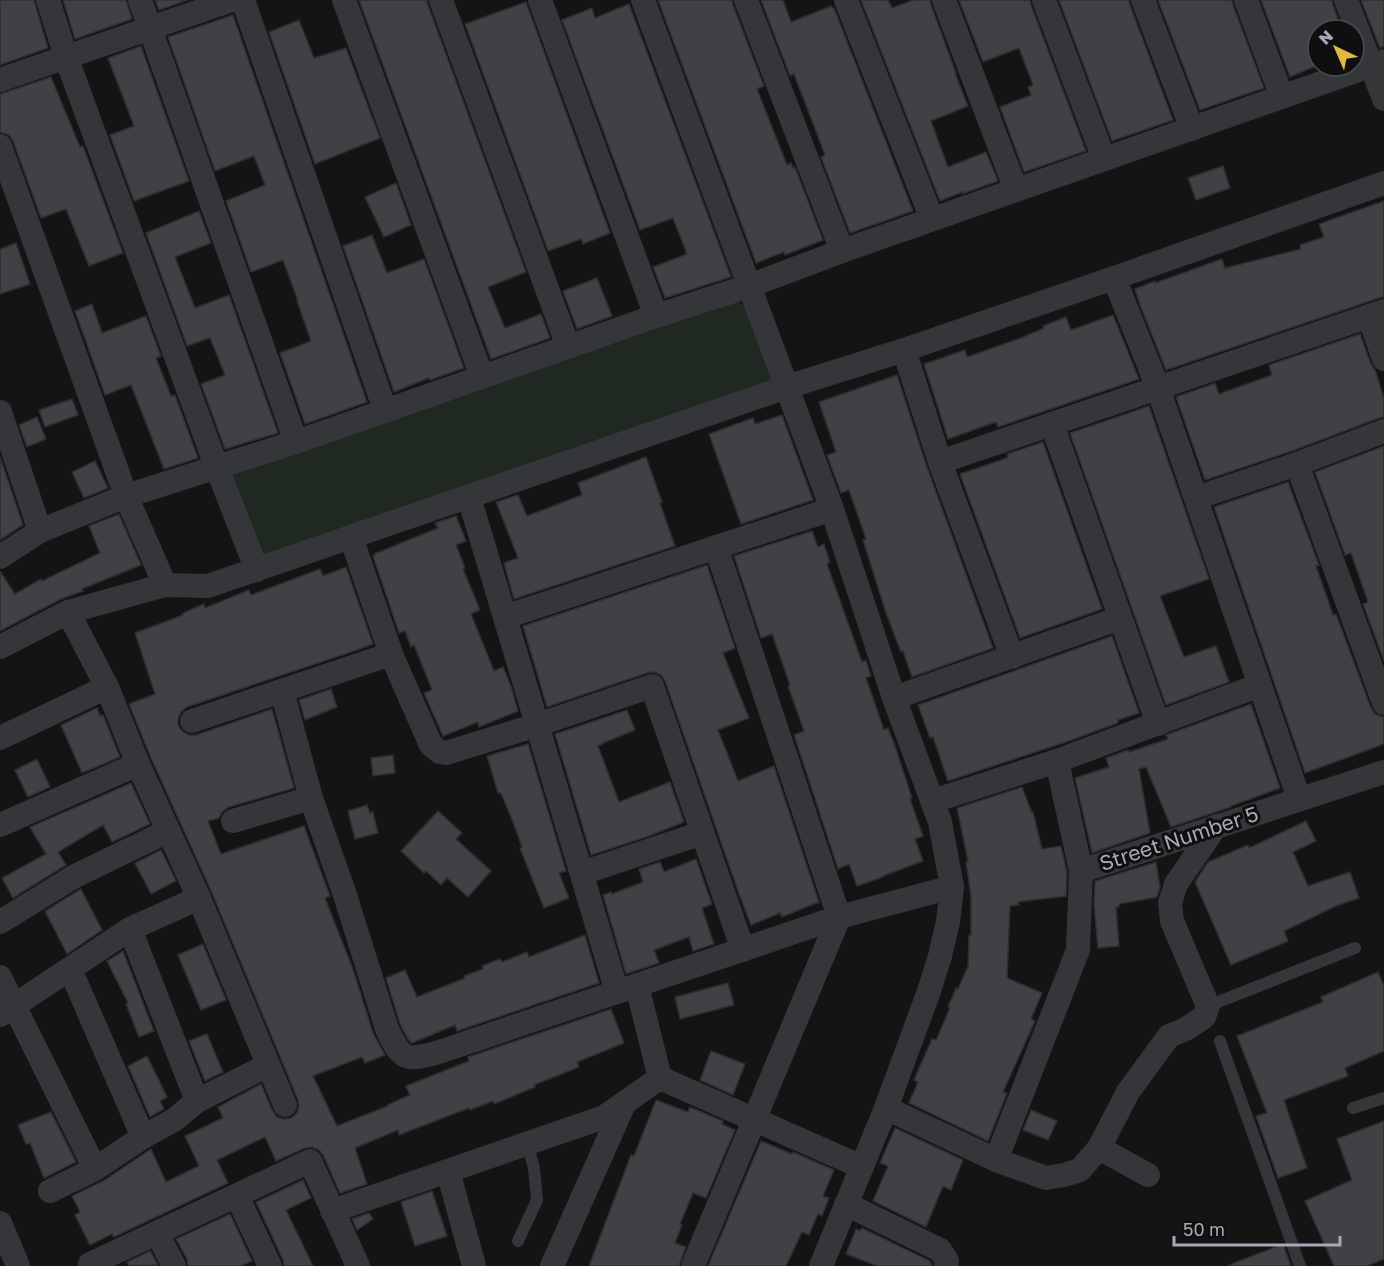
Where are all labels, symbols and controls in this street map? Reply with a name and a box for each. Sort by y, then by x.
north arrow [1306,18,1366,78]
text: N [1314,26,1337,49]
street label: Street Number 5 [1096,800,1261,876]
scale bar [1174,1209,1340,1247]
text: 50 m [1183,1218,1225,1240]

